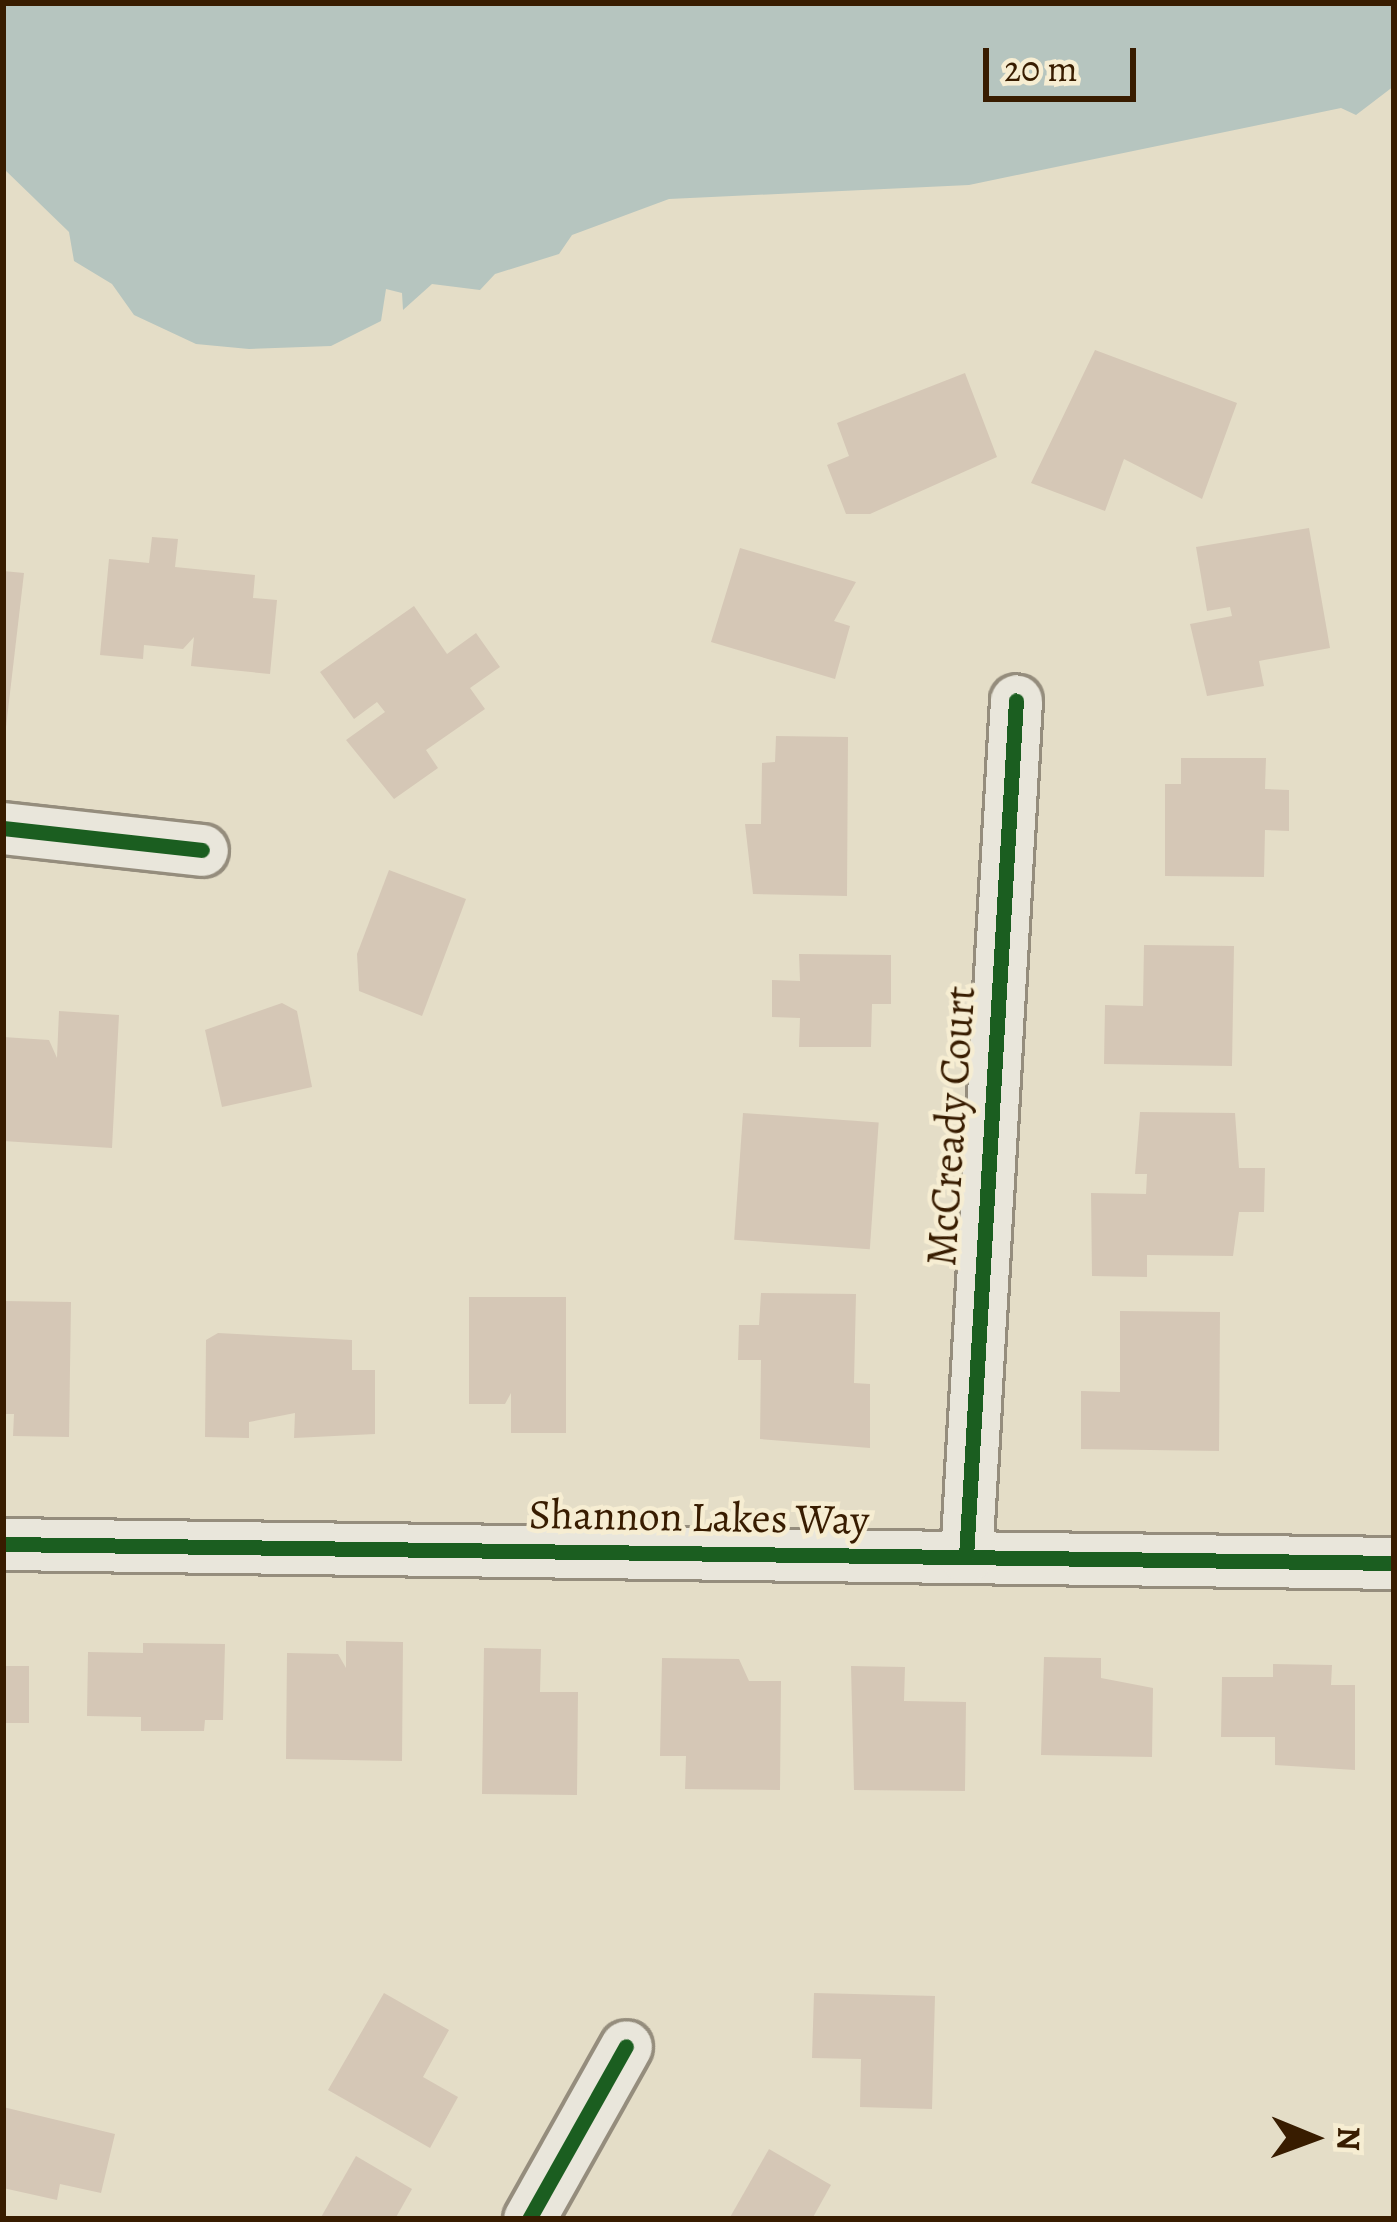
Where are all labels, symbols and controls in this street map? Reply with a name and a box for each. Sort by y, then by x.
scale bar [989,24,1142,98]
text: 20 m [1004,44,1077,93]
street label: McCready Court [916,984,986,1268]
street label: Shannon Lakes Way [528,1489,870,1545]
north arrow [1253,2078,1373,2198]
text: N [1327,2126,1372,2151]

